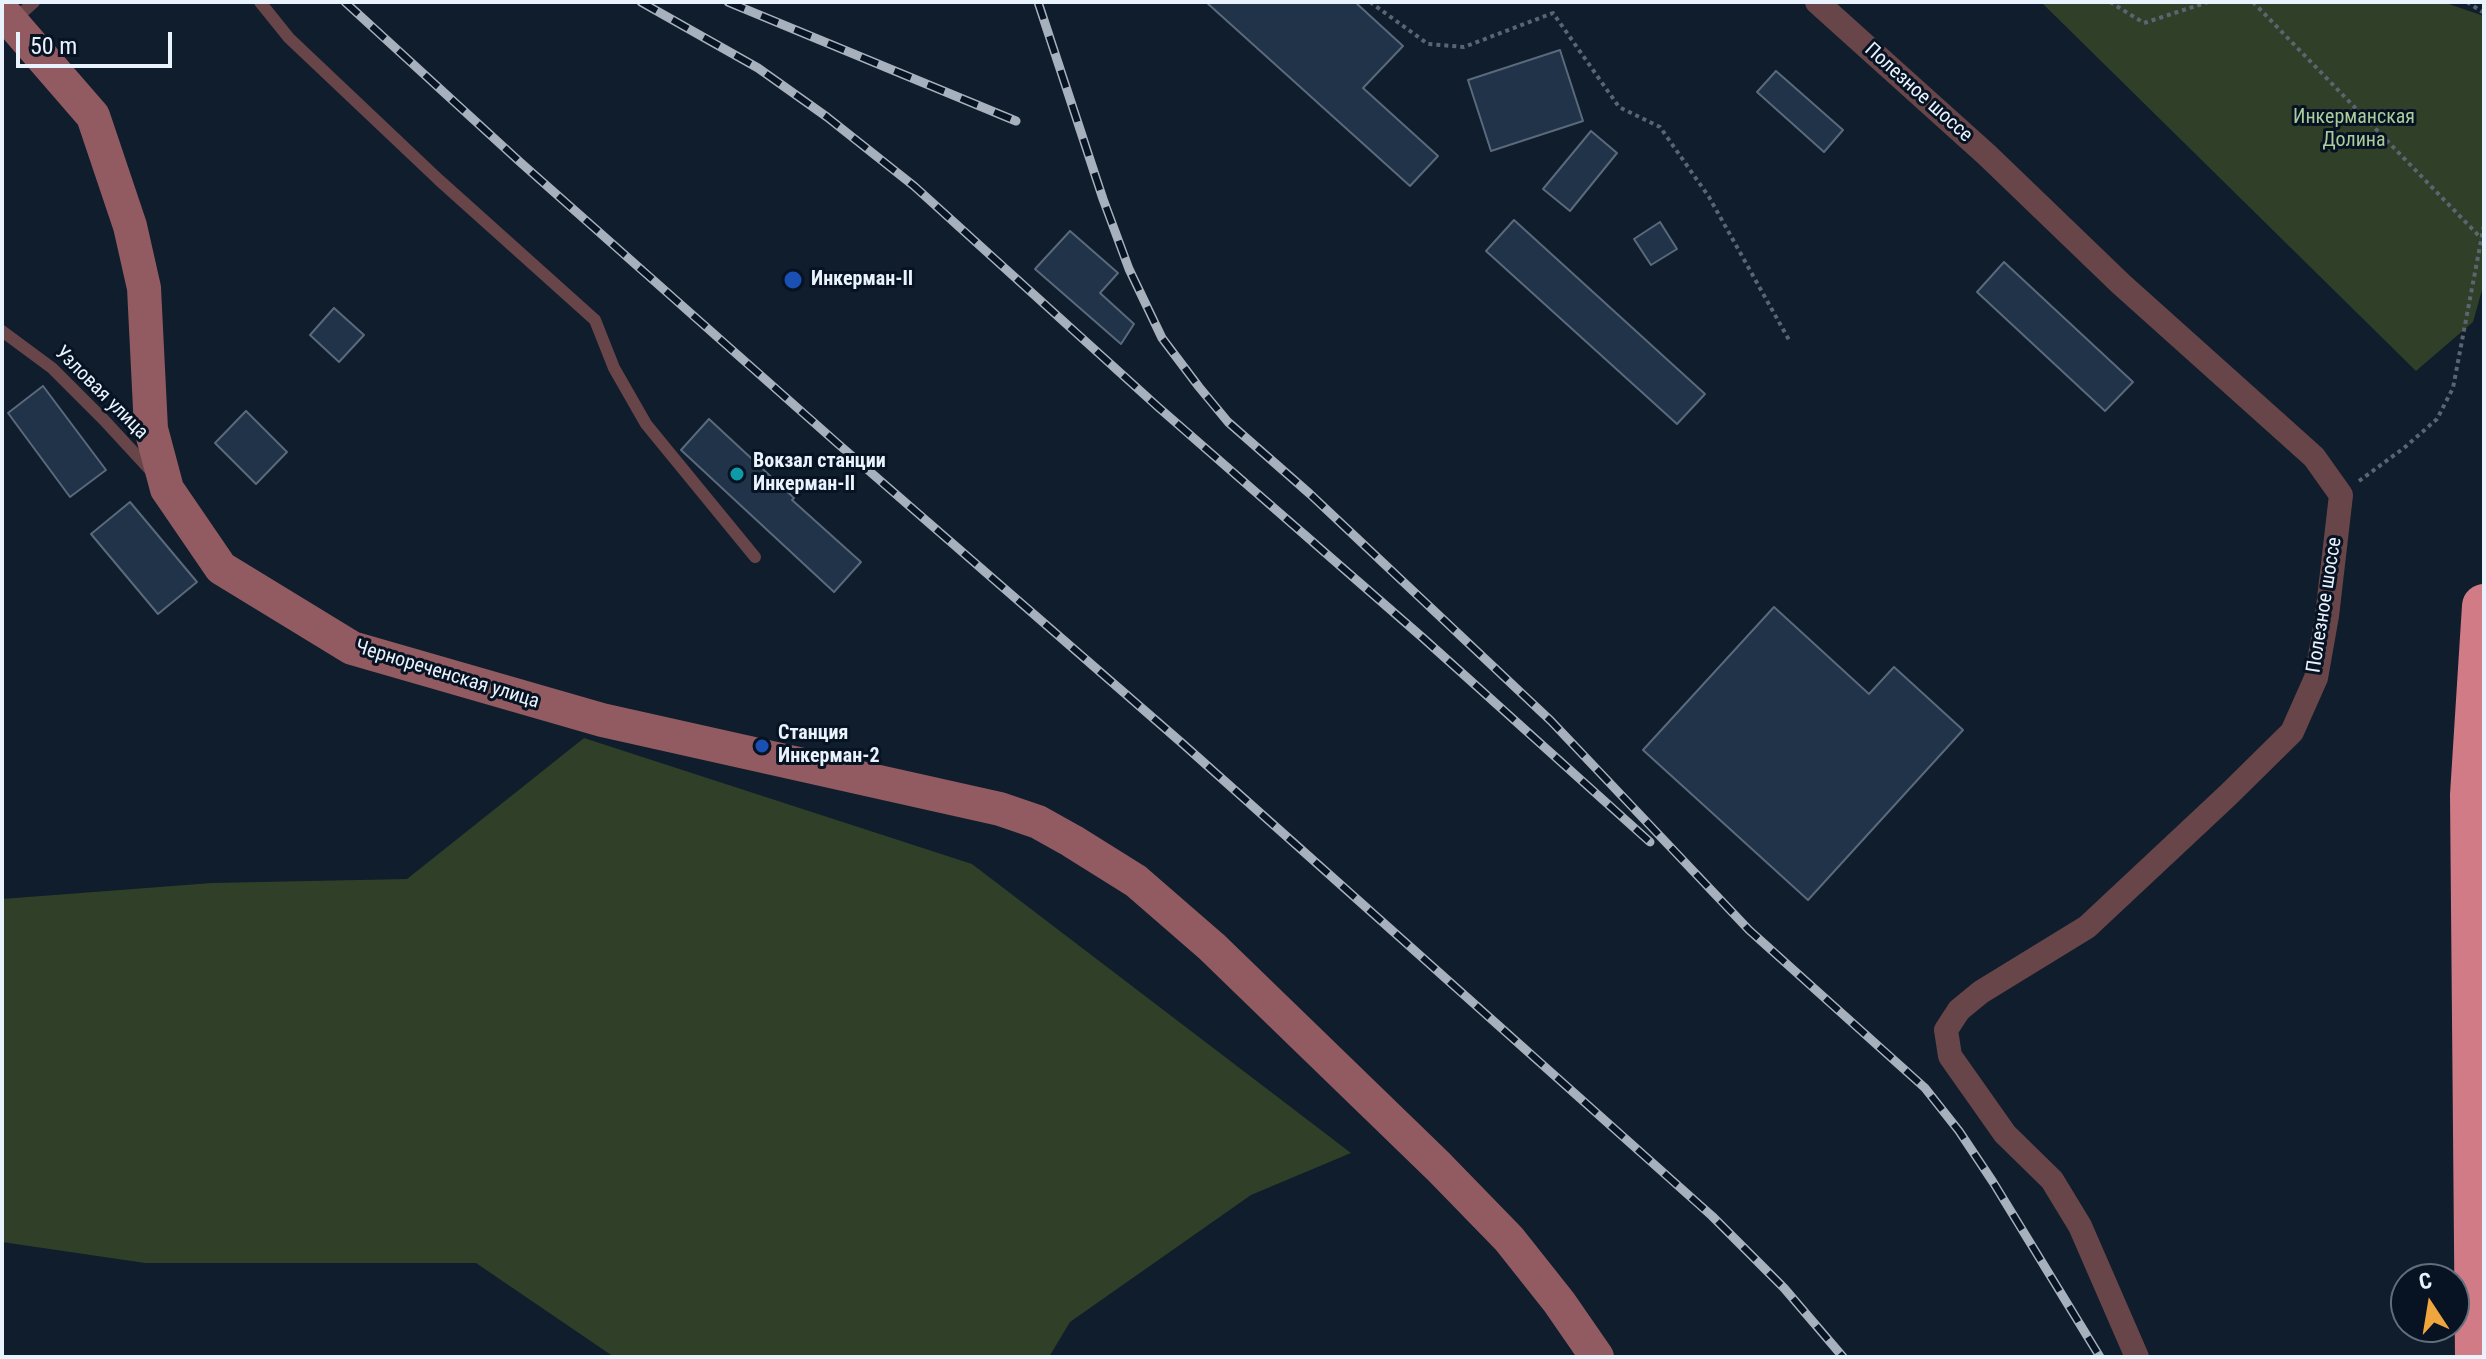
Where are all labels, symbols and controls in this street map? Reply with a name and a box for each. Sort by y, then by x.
scale bar [20,16,176,66]
text: 50 m [30,32,77,60]
street label: Полезное шоссе [1859,38,1977,148]
park label: Инкерманская Долина [2293,106,2415,153]
place label: Инкерман-II [811,268,913,292]
marker: Инкерман-II [782,269,804,291]
street label: Узловая улица [49,341,153,445]
place label: Вокзал станции Инкерман-II [753,450,886,497]
marker: Вокзал станции Инкерман-II [728,465,746,483]
street label: Полезное шоссе [2302,535,2348,675]
street label: Чернореченская улица [352,636,542,714]
place label: Станция Инкерман-2 [778,722,880,769]
marker: Станция Инкерман-2 [753,737,771,755]
north arrow [2390,1263,2470,1343]
text: С [2417,1267,2434,1295]

